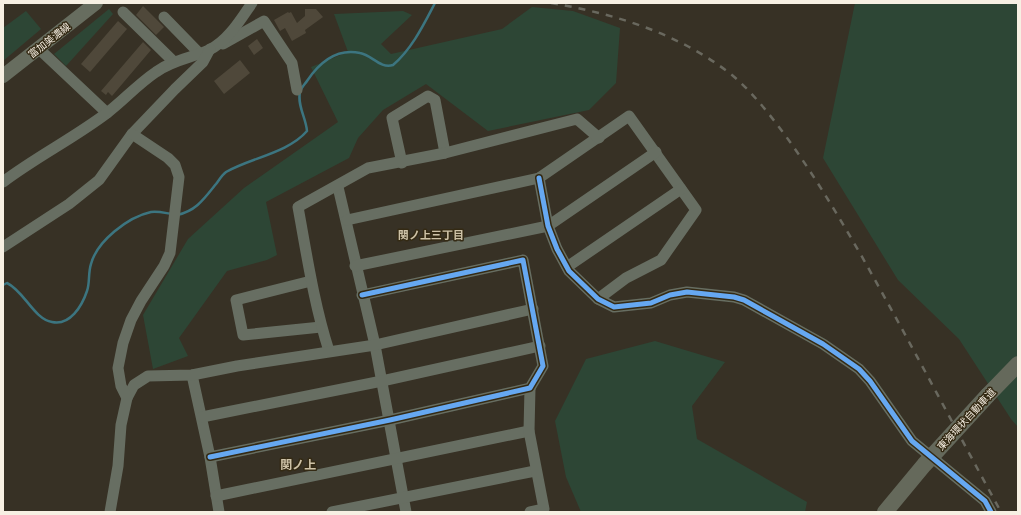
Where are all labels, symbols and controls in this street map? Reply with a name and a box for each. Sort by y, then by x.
street label: 富加美濃線 [26,21,73,61]
district label: 関ノ上三丁目 [398,229,464,242]
street label: 東海環状自動車道 [935,386,998,453]
district label: 関ノ上 [280,458,316,472]

